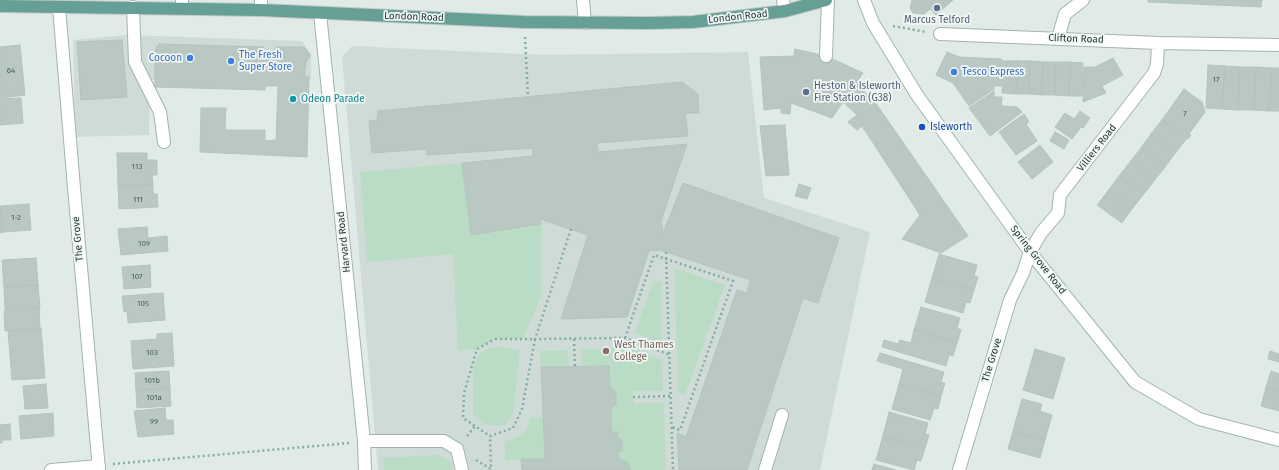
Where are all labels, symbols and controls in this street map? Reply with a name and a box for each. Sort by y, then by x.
marker: Marcus Telford [932,3,942,13]
street label: London Road [708,8,768,26]
street label: London Road [384,10,444,24]
place label: Marcus Telford [904,14,970,26]
street label: Clifton Road [1048,32,1104,46]
place label: The Fresh Super Store [239,49,292,72]
place label: Cocoon [149,52,182,64]
marker: Cocoon [185,53,195,63]
marker: The Fresh Super Store [226,56,236,66]
house number: 64 [7,66,15,76]
place label: Tesco Express [962,66,1024,78]
marker: Tesco Express [949,67,959,77]
house number: 17 [1212,75,1220,85]
place label: Heston & Isleworth Fire Station (G38) [814,80,901,104]
marker: Heston & Isleworth Fire Station (G38) [801,87,811,97]
place label: Odeon Parade [301,93,365,105]
marker: Odeon Parade [288,94,298,104]
house number: 7 [1183,109,1187,119]
place label: Isleworth [930,121,972,133]
marker: Isleworth [917,122,927,132]
street label: Villiers Road [1075,122,1119,174]
house number: 113 [132,162,142,172]
house number: 111 [133,195,143,205]
street label: Harvard Road [335,211,353,273]
house number: 1-2 [11,213,21,223]
street label: The Grove [70,216,86,262]
street label: Spring Grove Road [1008,223,1068,297]
house number: 109 [138,239,150,249]
house number: 107 [131,272,143,282]
house number: 105 [137,299,149,309]
street label: The Grove [980,337,1004,383]
place label: West Thames College [614,339,674,362]
marker: West Thames College [601,346,611,356]
house number: 103 [146,348,158,358]
house number: 101b [144,376,160,386]
house number: 101a [146,393,162,403]
house number: 99 [150,417,158,427]

